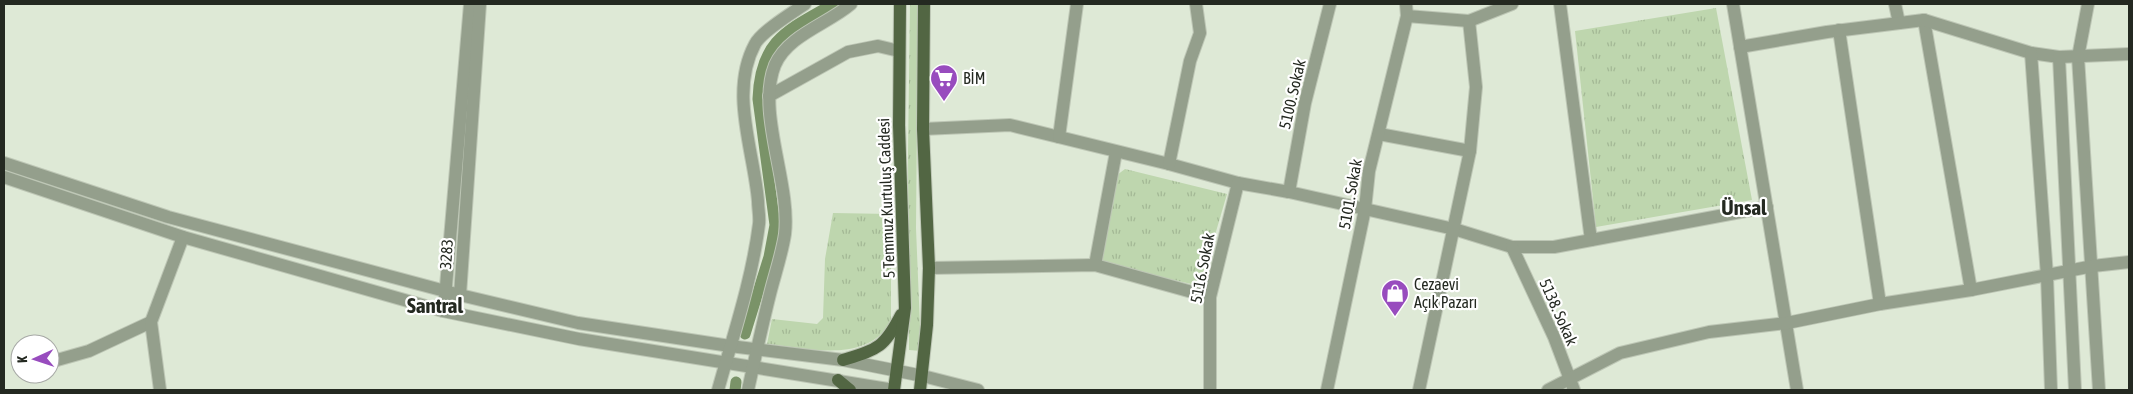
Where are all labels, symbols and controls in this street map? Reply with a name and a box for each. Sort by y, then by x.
street label: 5100. Sokak [1275,57,1309,131]
supermarket icon: BİM [929,63,959,102]
place label: BİM [963,69,985,87]
street label: 5 Temmuz Kurtuluş Caddesi [874,118,899,278]
street label: 5101. Sokak [1335,158,1365,230]
district label: Ünsal [1721,195,1767,219]
street label: 5116. Sokak [1186,231,1218,305]
street label: 3283 [436,238,456,270]
place label: Cezaevi Açık Pazarı [1414,275,1477,312]
street label: 5138. Sokak [1536,276,1582,348]
shop icon: Cezaevi Açık Pazarı [1380,278,1410,317]
district label: Santral [407,293,463,317]
north arrow [10,334,60,384]
text: K [14,356,30,364]

